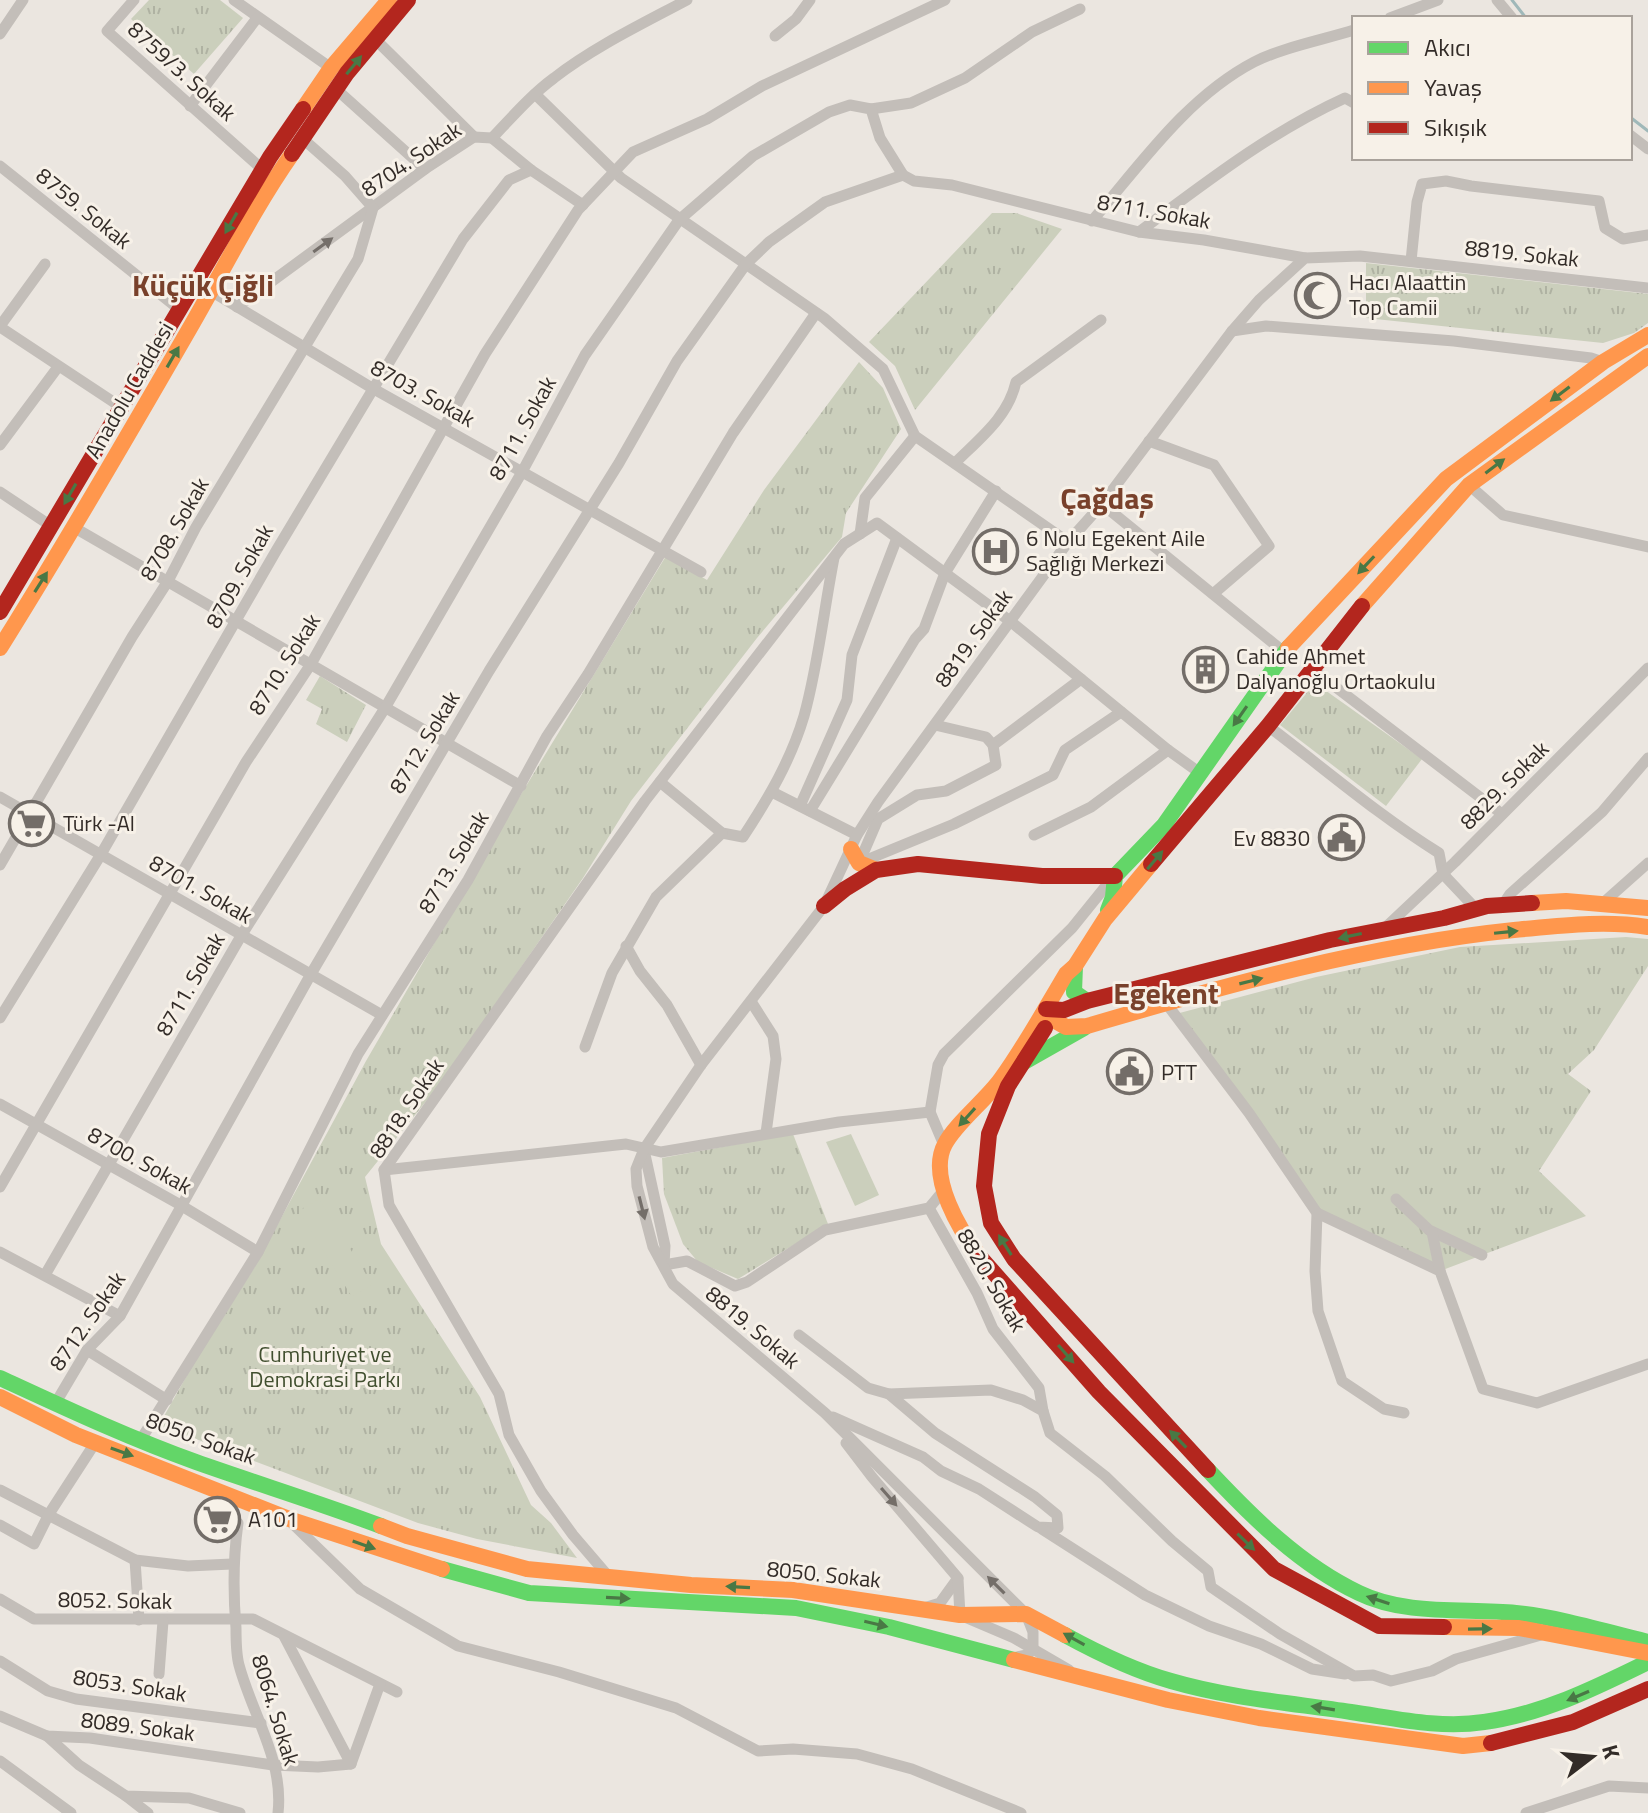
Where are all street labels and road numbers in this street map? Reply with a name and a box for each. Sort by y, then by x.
street label: 8759/3. Sokak [120,13,244,129]
street label: 8704. Sokak [354,113,468,205]
street label: 8759. Sokak [29,159,140,258]
street label: 8711. Sokak [1095,184,1214,238]
street label: 8819. Sokak [1463,230,1581,276]
street label: Anadolu Caddesi [76,315,182,465]
street label: 8703. Sokak [365,350,482,436]
street label: 8711. Sokak [479,369,565,486]
street label: 8708. Sokak [131,471,218,587]
street label: 8709. Sokak [196,517,282,634]
street label: 8819. Sokak [926,581,1021,694]
street label: 8710. Sokak [239,606,329,722]
street label: 8712. Sokak [380,684,468,800]
street label: 8829. Sokak [1452,732,1557,837]
street label: 8713. Sokak [409,804,497,920]
street label: 8701. Sokak [143,846,259,933]
street label: 8711. Sokak [147,926,234,1042]
street label: 8818. Sokak [360,1051,452,1165]
street label: 8700. Sokak [82,1117,199,1203]
street label: 8820. Sokak [949,1222,1036,1338]
street label: 8712. Sokak [40,1264,134,1378]
street label: 8819. Sokak [698,1277,808,1377]
street label: 8050. Sokak [141,1402,261,1474]
street label: 8050. Sokak [765,1551,883,1597]
street label: 8052. Sokak [57,1582,173,1618]
street label: 8064. Sokak [243,1650,309,1770]
street label: 8053. Sokak [71,1659,190,1711]
street label: 8089. Sokak [79,1702,197,1750]

